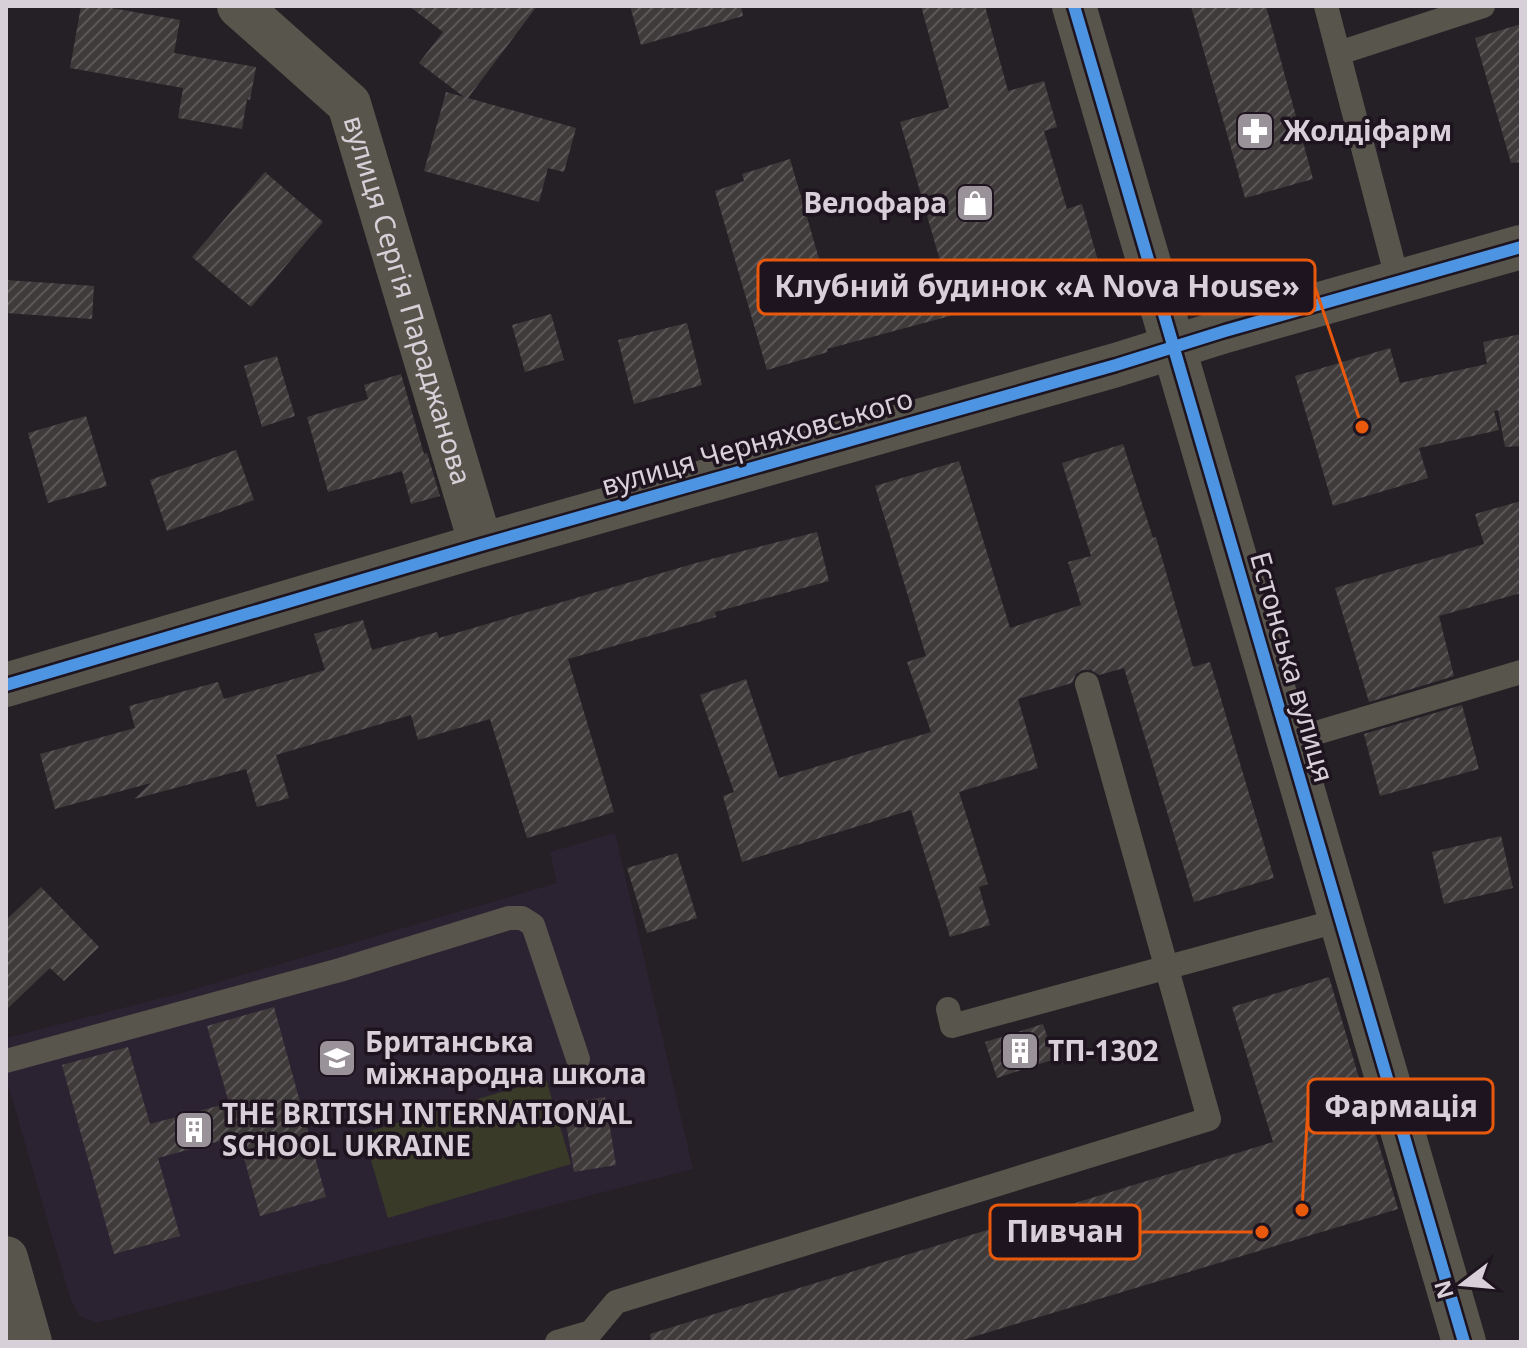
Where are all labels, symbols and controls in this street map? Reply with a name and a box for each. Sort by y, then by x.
pharmacy icon: Жолдіфарм [1234,110,1276,152]
street label: вулиця Сергія Параджанова [335,111,482,489]
place label: Жолдіфарм [1283,111,1452,149]
shop icon: Велофара [954,182,996,224]
place label: Велофара [803,183,947,221]
callout: Клубний будинок «A Nova House» [758,260,1315,314]
text: Клубний будинок «A Nova House» [774,265,1300,306]
street label: вулиця Черняховського [597,378,917,504]
street label: Естонська вулиця [1242,547,1344,786]
place label: Британська міжнародна школа [365,1022,646,1092]
building icon: ТП-1302 [999,1030,1041,1072]
place label: ТП-1302 [1048,1031,1159,1069]
school or university icon: Британська міжнародна школа [316,1037,358,1079]
callout: Фармація [1308,1079,1493,1133]
text: Фармація [1324,1085,1478,1126]
place label: THE BRITISH INTERNATIONAL SCHOOL UKRAINE [222,1094,633,1164]
building icon: THE BRITISH INTERNATIONAL SCHOOL UKRAINE [173,1109,215,1151]
callout: Пивчан [990,1205,1140,1259]
text: Пивчан [1006,1210,1124,1251]
north arrow [1423,1244,1503,1324]
text: N [1426,1277,1460,1303]

